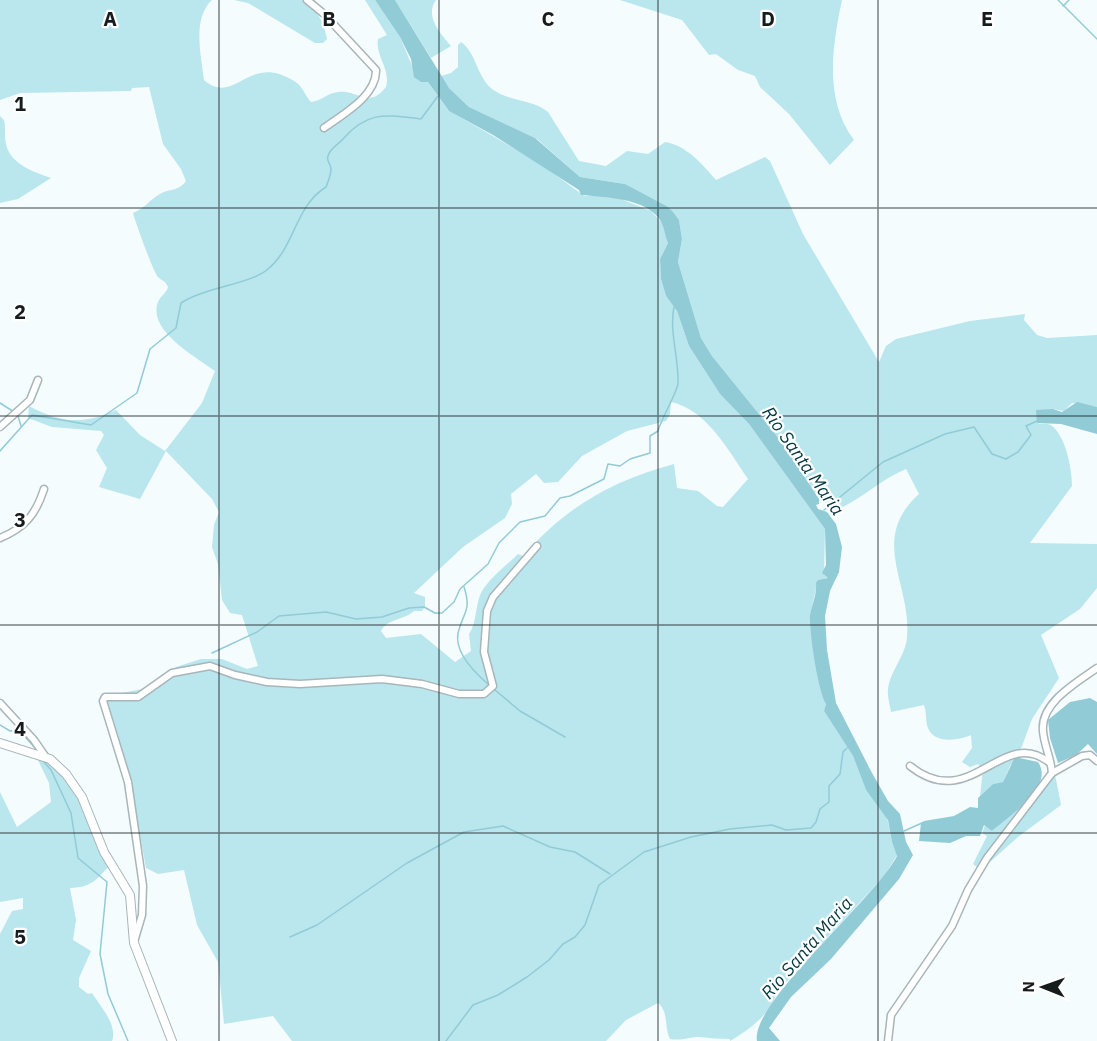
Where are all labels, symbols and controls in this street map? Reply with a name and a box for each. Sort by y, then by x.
text: A [103,5,117,32]
text: B [322,5,336,32]
text: C [541,5,555,32]
text: D [761,5,775,32]
text: E [981,5,993,32]
text: 1 [14,90,26,117]
text: 2 [14,298,26,325]
water label: Rio Santa Maria [757,402,850,520]
text: 3 [14,506,26,533]
text: 4 [14,715,26,742]
water label: Rio Santa Maria [756,892,857,1004]
text: 5 [14,923,26,950]
north arrow [1013,957,1073,1017]
text: N [1018,981,1038,993]

